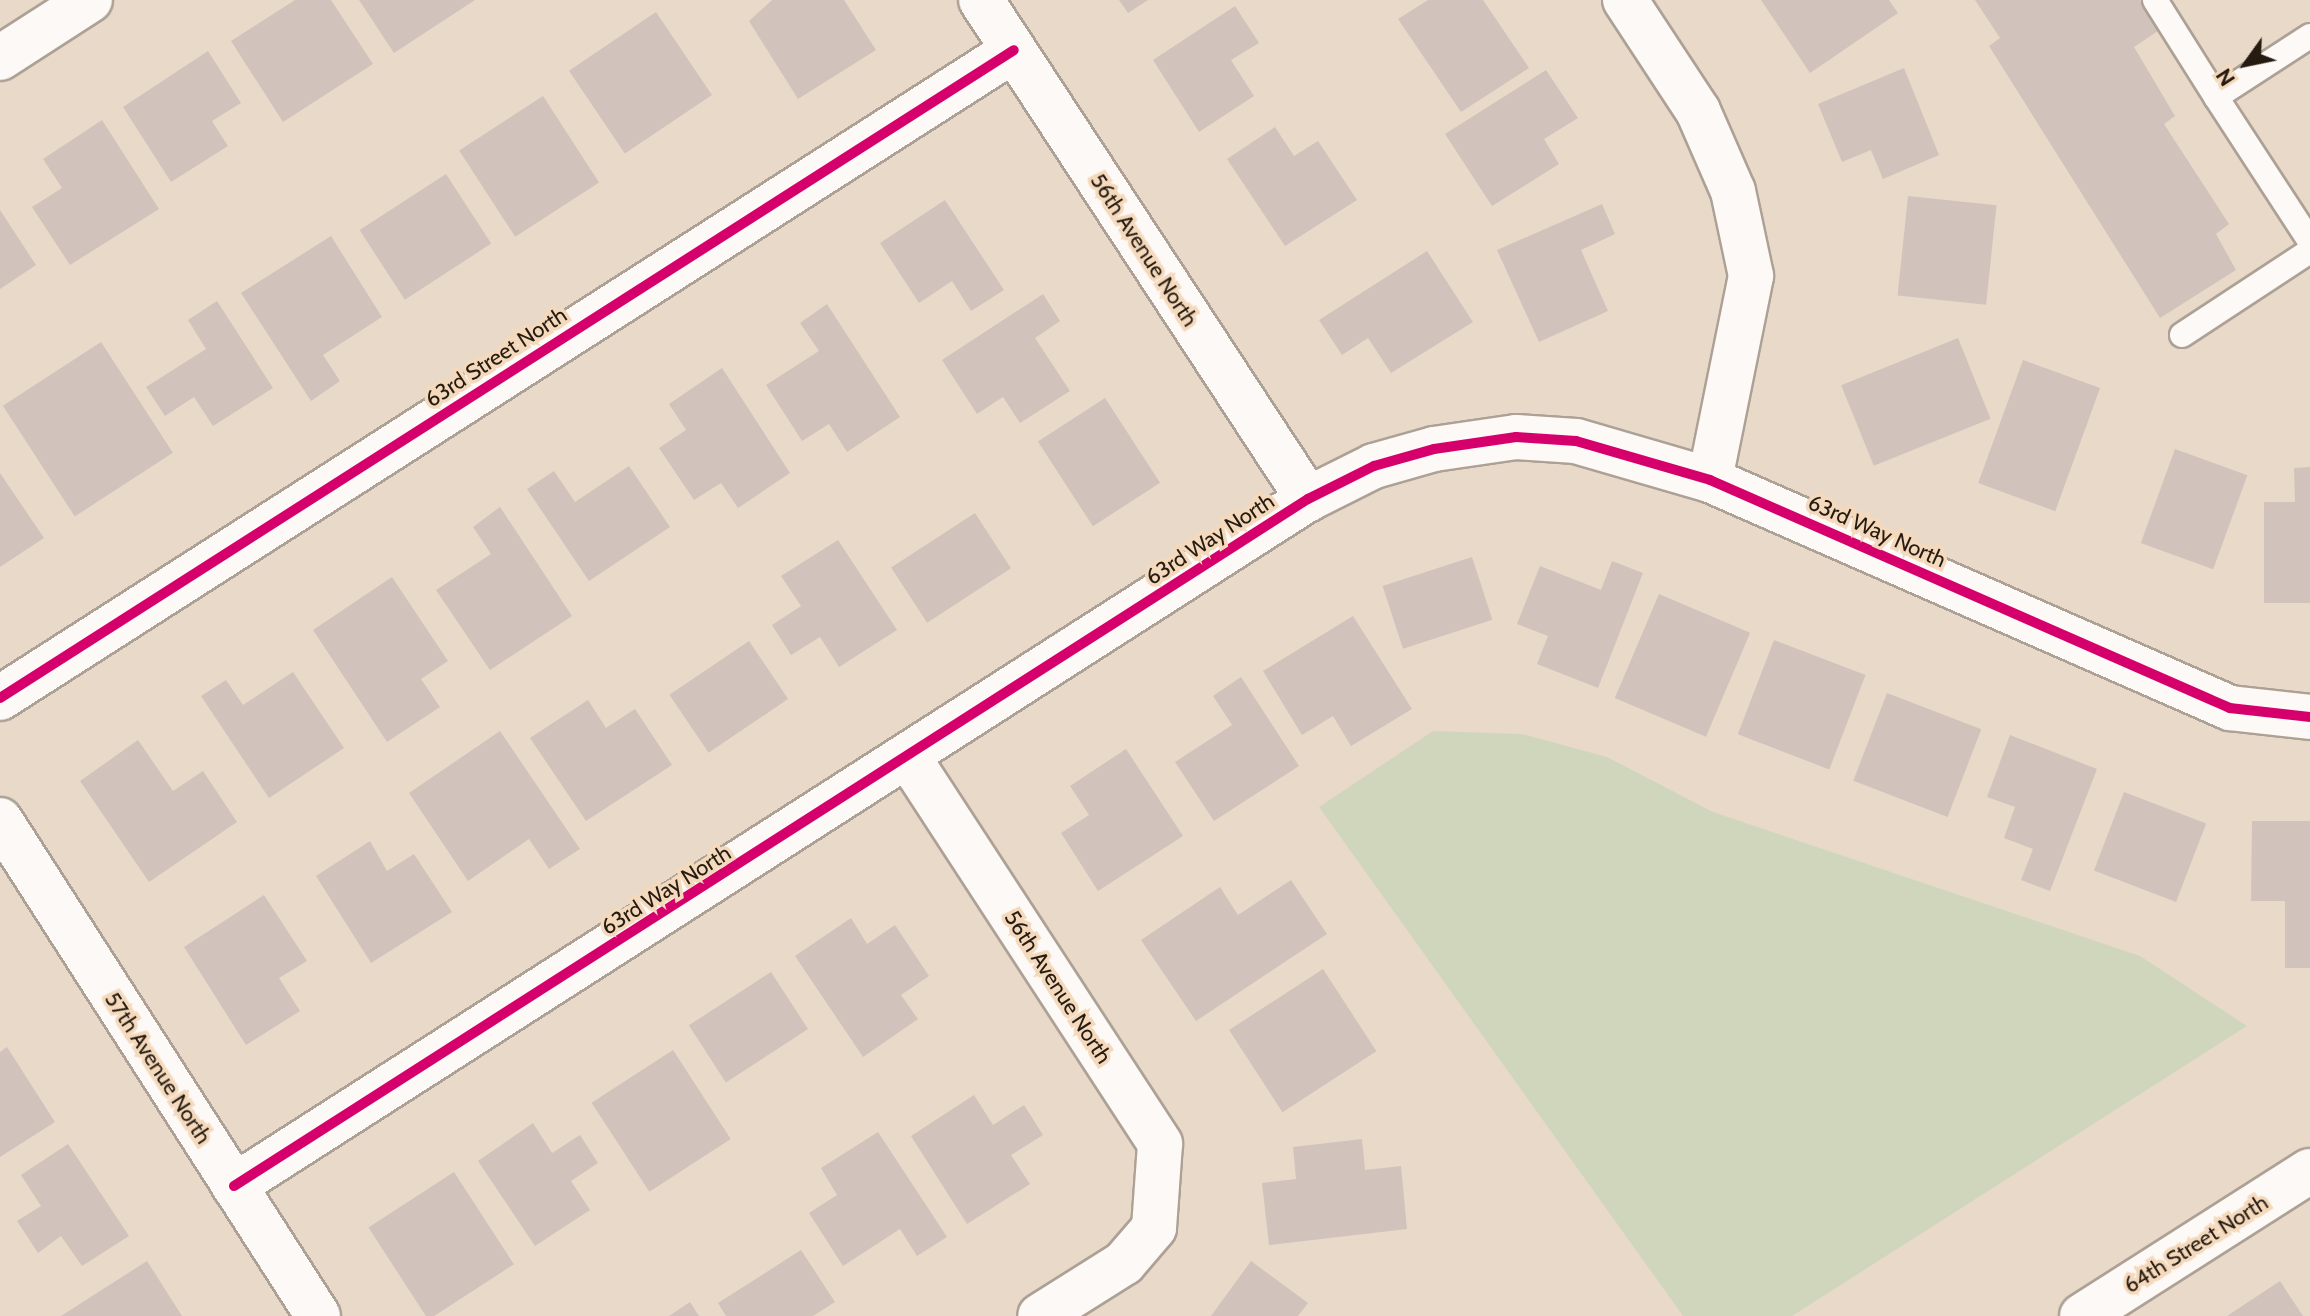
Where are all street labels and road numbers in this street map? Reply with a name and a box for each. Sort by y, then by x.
street label: 56th Avenue North [1085,169,1203,331]
street label: 63rd Street North [420,301,572,413]
street label: 63rd Way North [1141,488,1279,590]
street label: 63rd Way North [1804,489,1950,573]
street label: 63rd Way North [596,840,736,940]
street label: 56th Avenue North [999,906,1117,1068]
street label: 57th Avenue North [99,987,217,1149]
street label: 64th Street North [2119,1189,2273,1299]

